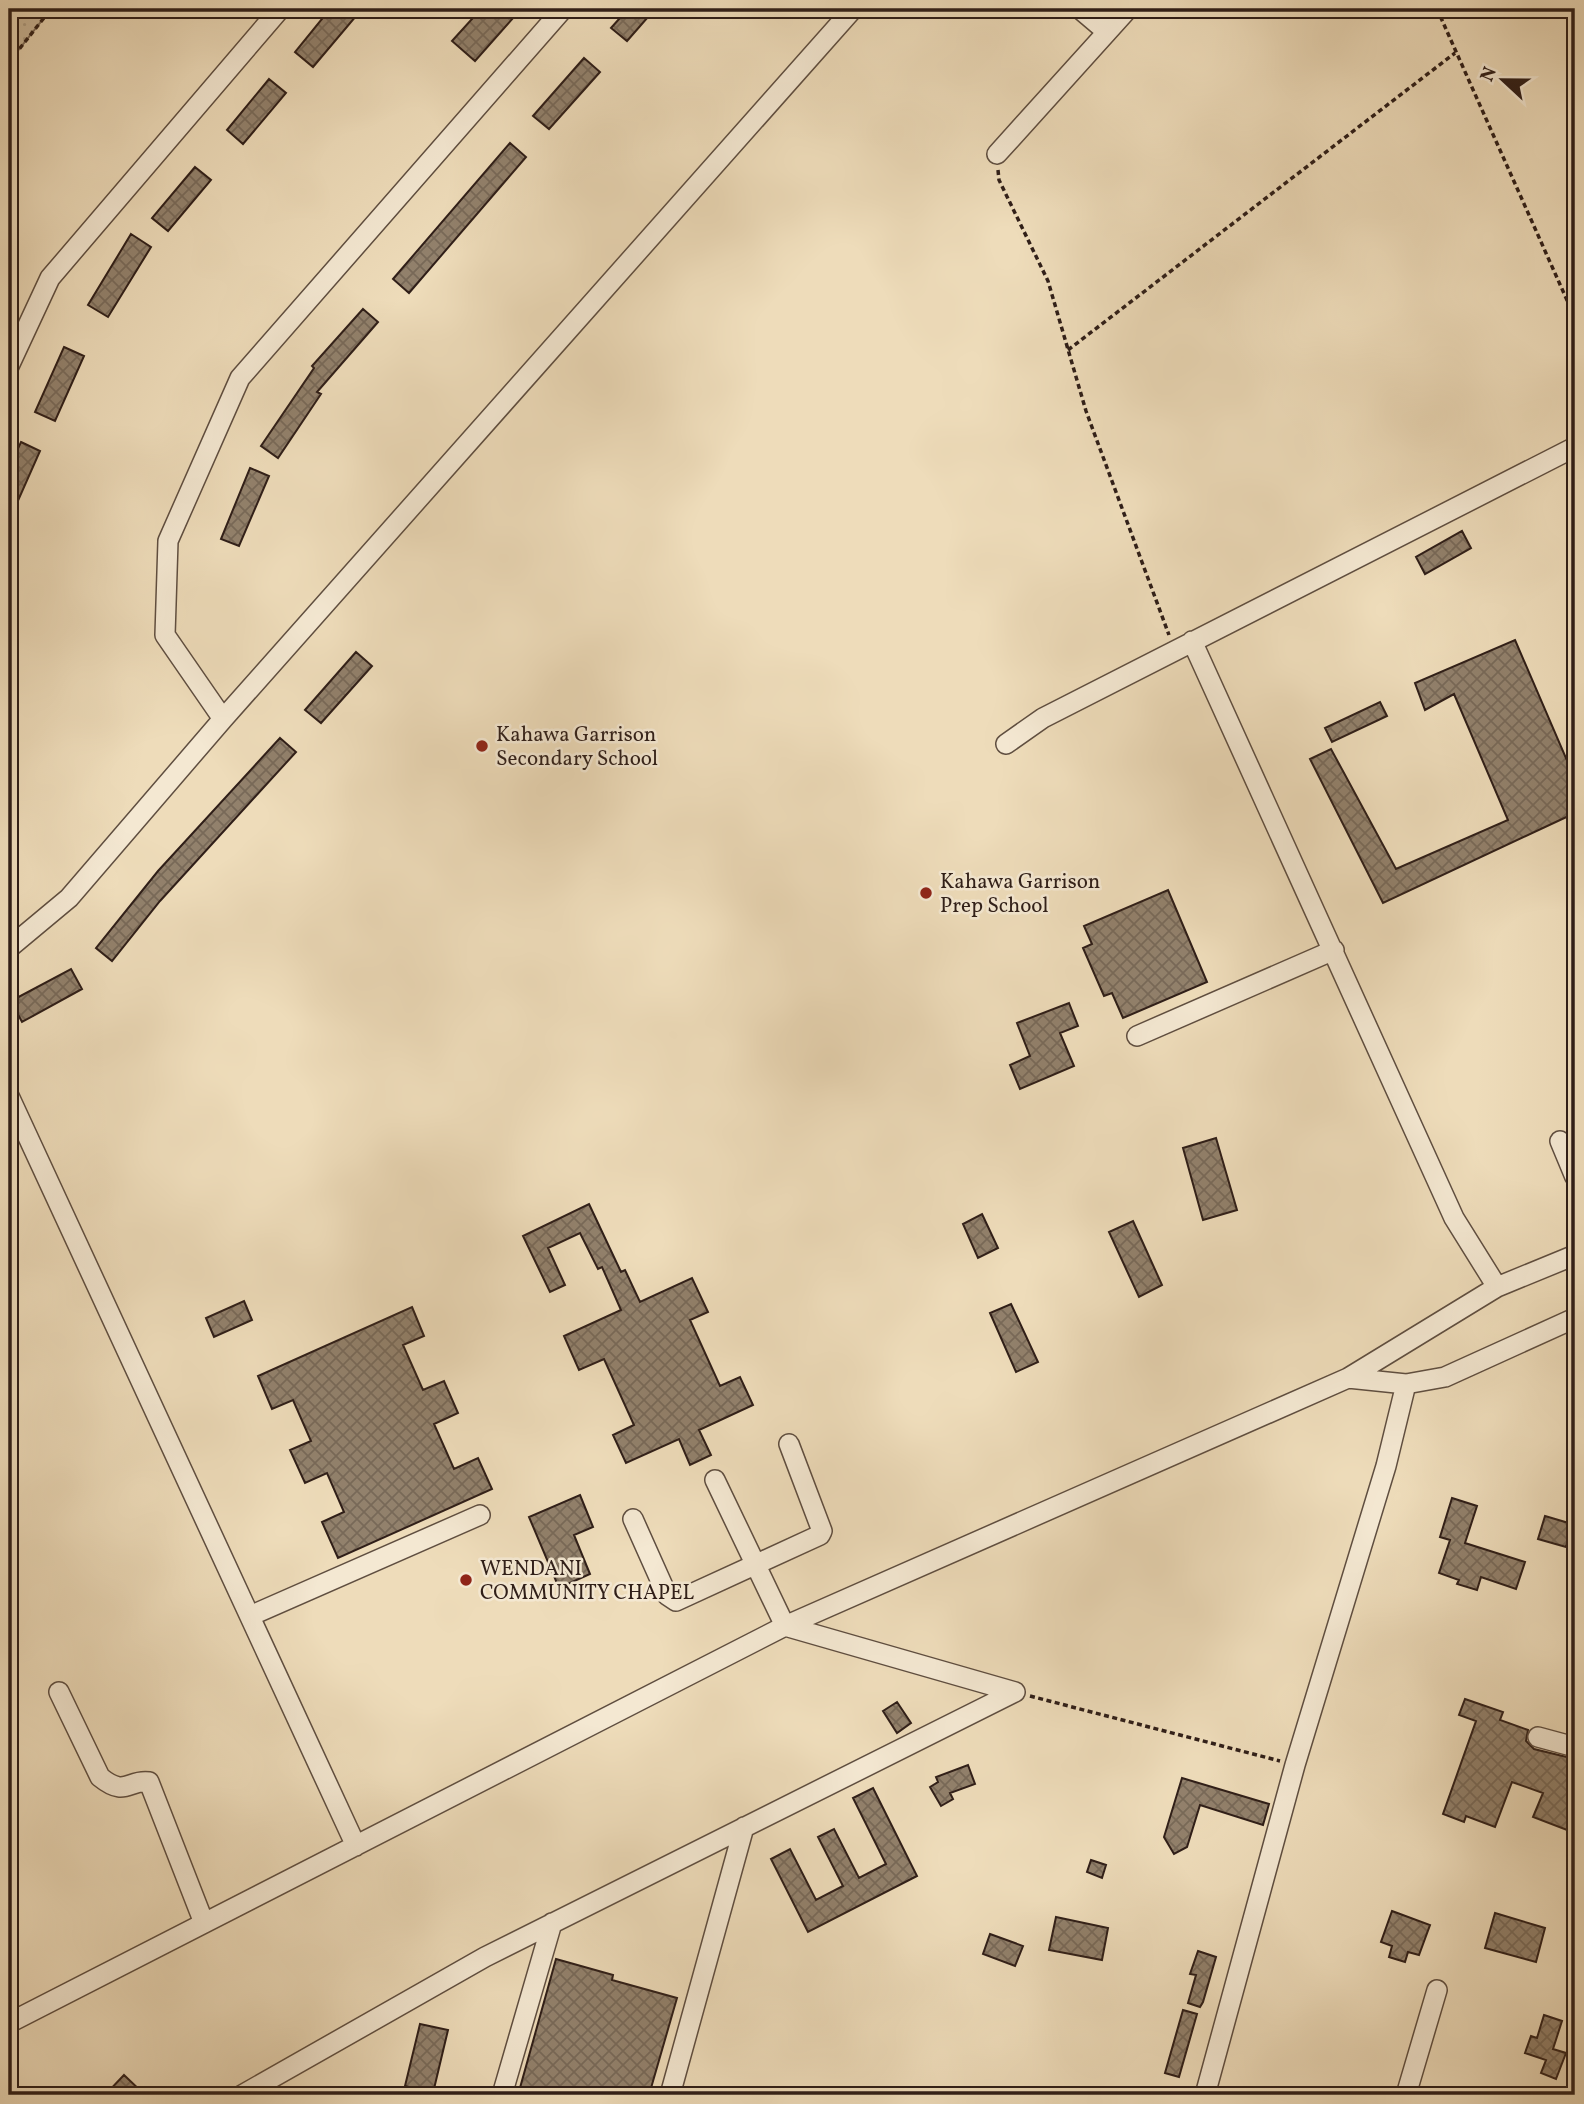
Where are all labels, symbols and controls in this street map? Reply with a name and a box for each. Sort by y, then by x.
north arrow [1468,46,1538,116]
text: N [1474,63,1504,86]
place label: Kahawa Garrison Secondary School [496,721,658,774]
marker: Kahawa Garrison Secondary School [474,738,490,754]
place label: Kahawa Garrison Prep School [940,868,1100,921]
marker: Kahawa Garrison Prep School [918,885,934,901]
place label: WENDANI COMMUNITY CHAPEL [480,1555,695,1608]
marker: WENDANI COMMUNITY CHAPEL [458,1572,474,1588]

